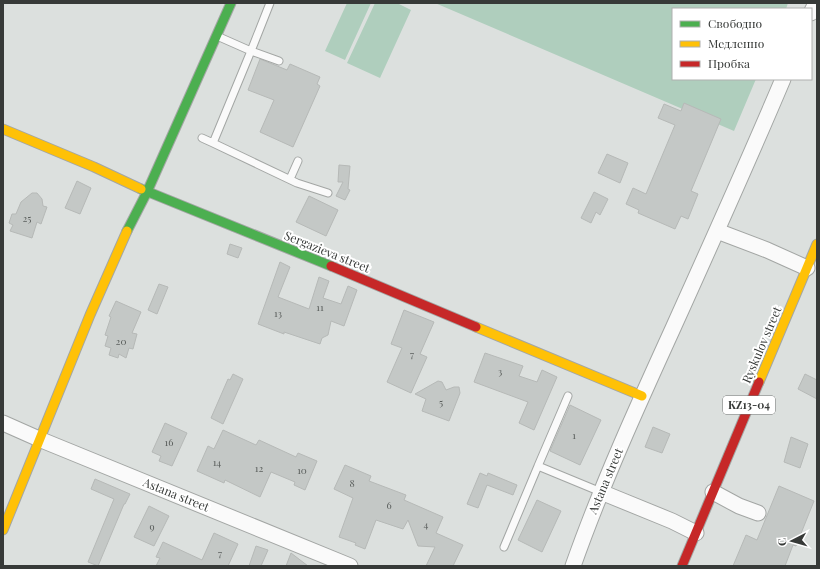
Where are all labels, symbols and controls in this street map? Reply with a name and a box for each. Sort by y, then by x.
legend [672,8,812,80]
text: Свободно [708,15,763,31]
text: Медленно [708,35,765,51]
text: Пробка [708,55,750,71]
house number: 25 [23,211,31,225]
street label: Sergazieva street [282,227,373,276]
house number: 11 [316,300,324,314]
street label: Ryskulov street [738,303,785,385]
house number: 13 [274,306,283,320]
house number: 20 [116,334,126,348]
house number: 7 [410,347,414,361]
house number: 3 [498,364,503,378]
house number: 5 [439,395,443,409]
road number: KZ13-04 [723,396,775,414]
house number: 1 [572,428,576,442]
house number: 16 [165,435,173,449]
street label: Astana street [584,444,626,517]
house number: 14 [213,455,221,469]
house number: 12 [255,461,263,475]
house number: 10 [297,463,307,477]
street label: Astana street [140,473,213,515]
house number: 8 [349,476,355,490]
house number: 6 [386,498,392,512]
house number: 4 [424,517,429,531]
house number: 9 [149,519,155,533]
north arrow [772,521,812,561]
text: С [774,537,789,547]
house number: 7 [218,546,222,560]

